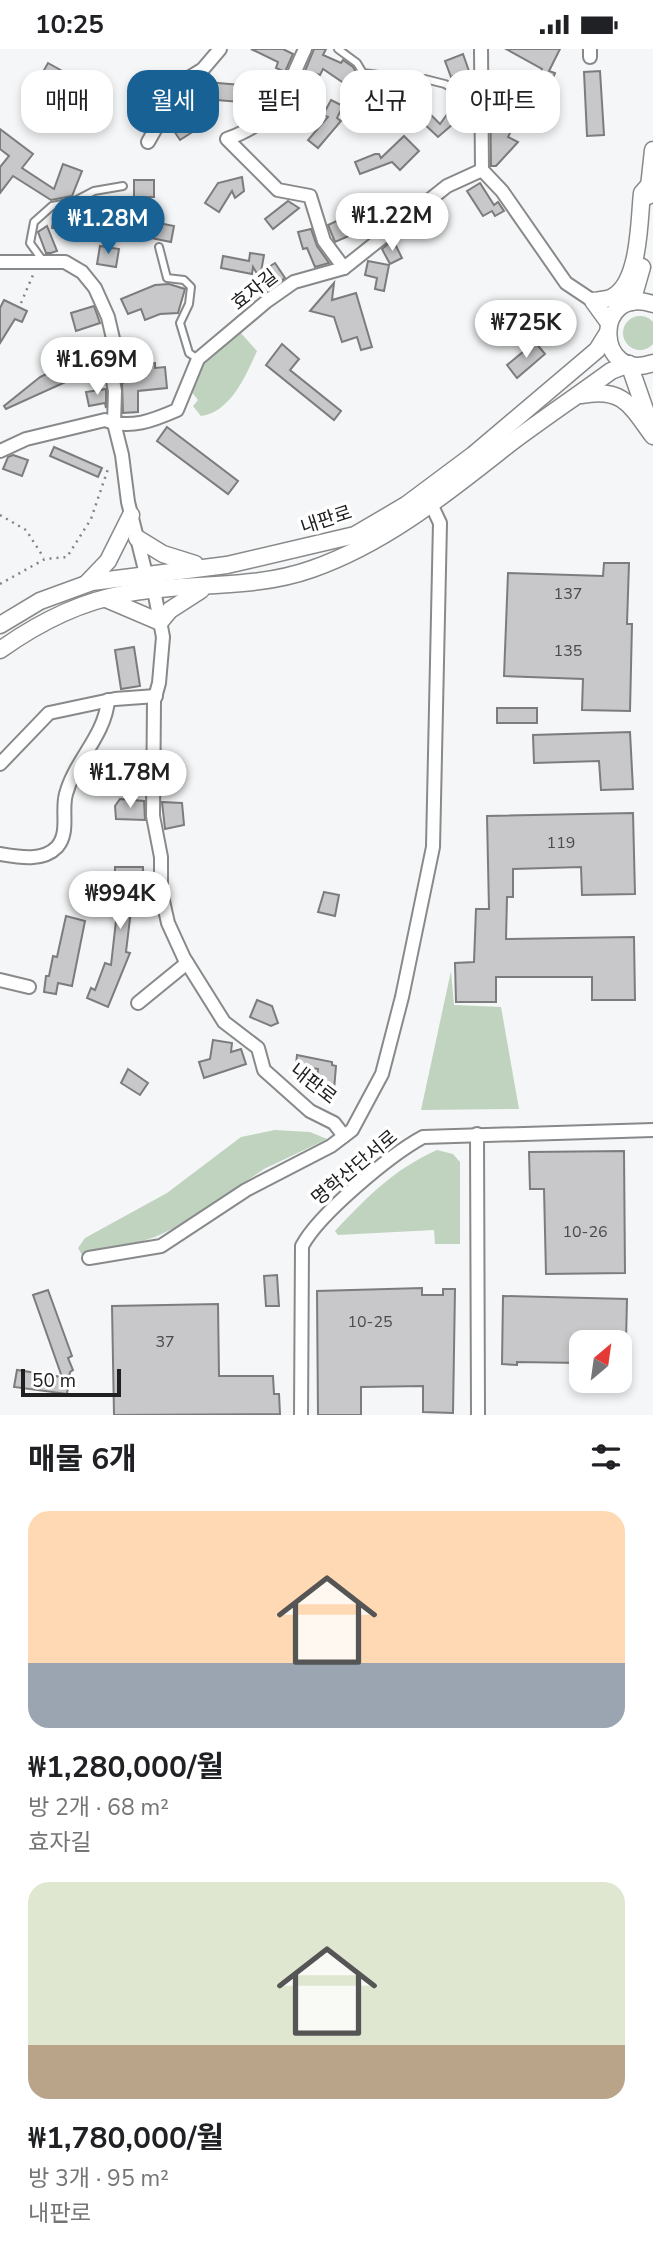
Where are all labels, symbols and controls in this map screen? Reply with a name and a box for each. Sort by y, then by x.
text: 10:25 [35,7,104,42]
chip: 매매 [21,70,113,133]
chip: 월세 [127,70,219,133]
chip: 필터 [233,70,326,133]
chip: 신규 [340,70,432,133]
chip: 아파트 [446,70,560,133]
pin: ₩1.22M [335,193,449,253]
pin: ₩1.28M [51,197,165,256]
text: ₩1.22M [352,200,432,231]
text: ₩1.28M [68,203,148,234]
street label: 효자길 [226,263,283,316]
pin: ₩725K [477,301,575,360]
text: ₩725K [491,307,561,338]
pin: ₩1.69M [40,337,154,397]
text: ₩1.69M [57,344,137,375]
street label: 내판로 [297,499,355,540]
house number: 137 [554,583,582,605]
house number: 135 [554,640,582,662]
pin: ₩1.78M [73,751,187,810]
text: ₩1.78M [90,757,170,788]
house number: 119 [547,832,575,854]
pin: ₩994K [71,871,169,931]
text: ₩994K [85,878,155,909]
street label: 내판로 [285,1057,342,1110]
street label: 명학산단서로 [306,1124,403,1211]
house number: 10-26 [562,1221,608,1243]
house number: 10-25 [347,1311,393,1333]
north arrow [569,1330,632,1393]
map controls [569,1330,632,1393]
house number: 37 [155,1331,175,1353]
scale bar [21,1366,121,1398]
text: 50 m [32,1368,76,1394]
icon: filters [587,1438,625,1476]
text: 매물 6개 [28,1439,137,1480]
icon: home [264,1557,390,1683]
text: ₩1,280,000/월 [28,1747,224,1788]
text: 방 2개 · 68 m² [28,1792,169,1823]
text: 효자길 [28,1827,91,1858]
icon: home [264,1928,390,2054]
text: ₩1,780,000/월 [28,2118,224,2159]
text: 방 3개 · 95 m² [28,2163,169,2194]
text: 내판로 [28,2198,91,2229]

